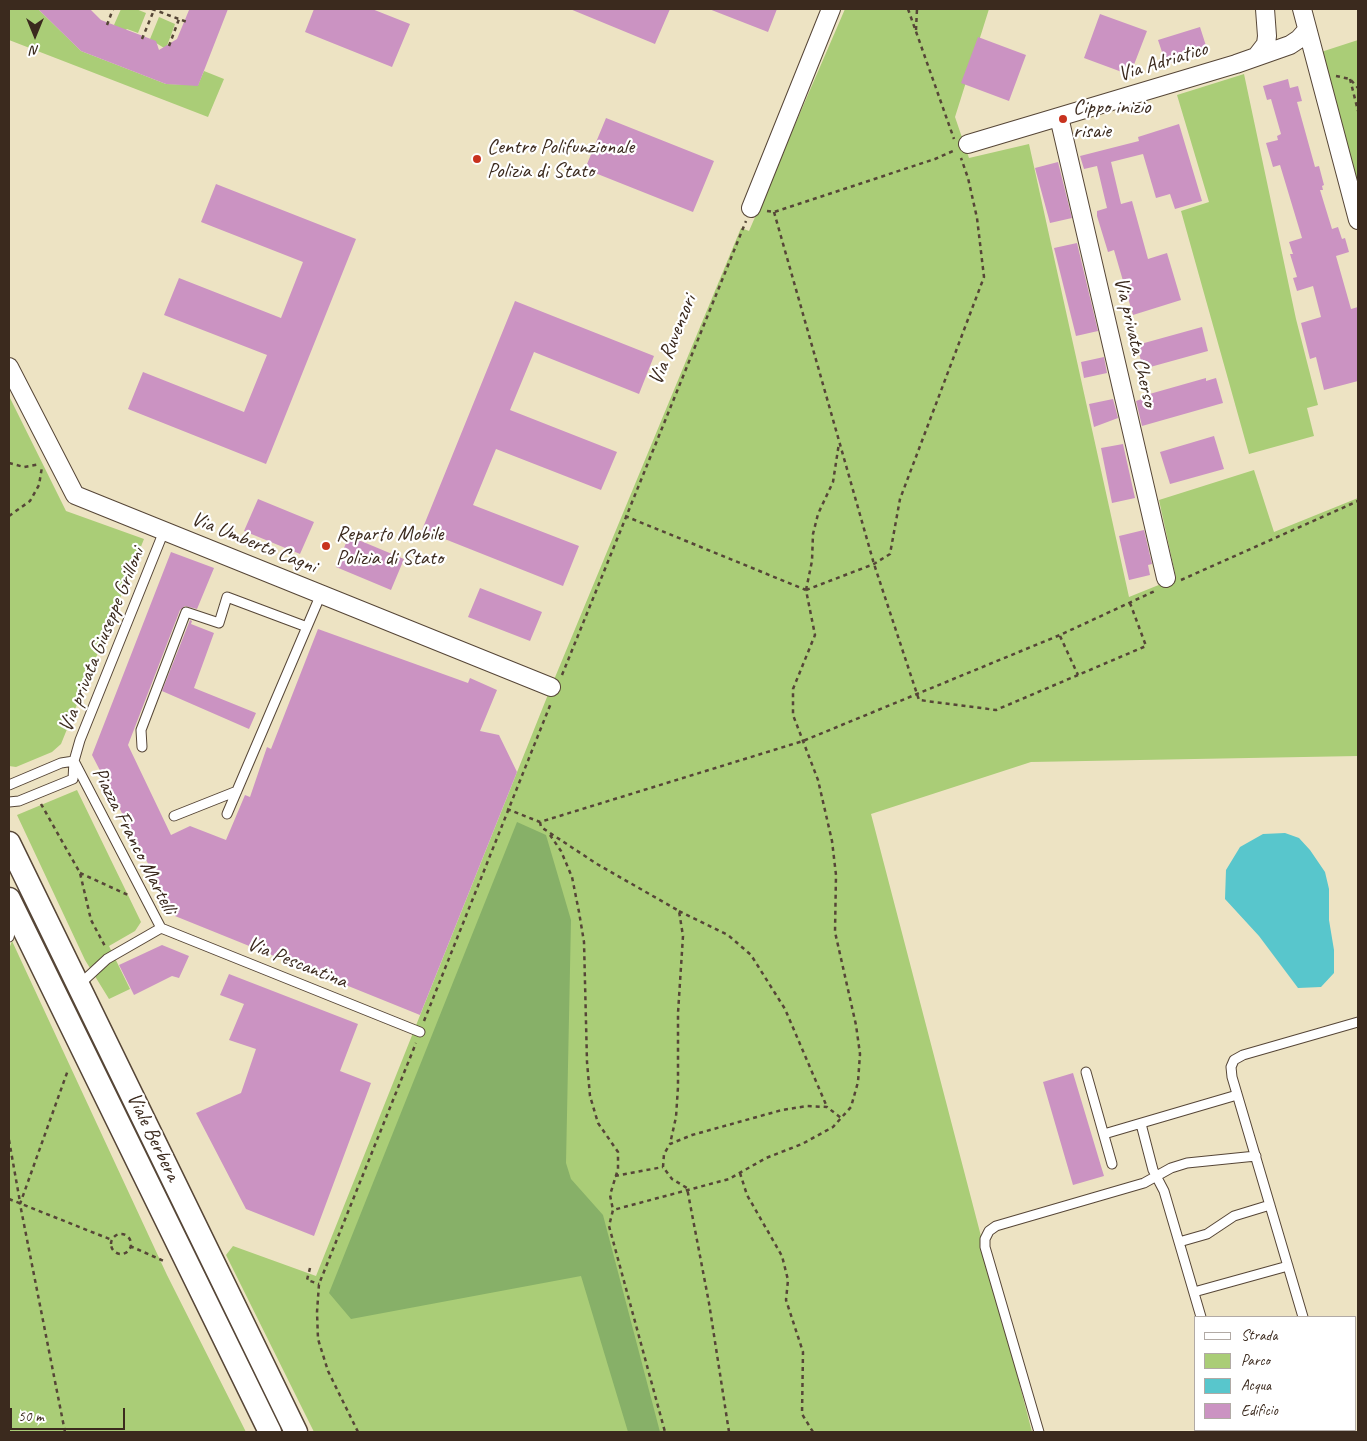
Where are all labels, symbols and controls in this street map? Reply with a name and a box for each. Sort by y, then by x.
north arrow [10,10,60,60]
street label: Via Adriatico [1115,36,1211,88]
text: N [31,42,39,59]
place label: Cippo inizio risaie [1073,94,1150,144]
marker: Cippo inizio risaie [1057,113,1069,125]
place label: Centro Polifunzionale Polizia di Stato [487,134,634,184]
marker: Centro Polifunzionale Polizia di Stato [471,153,483,165]
street label: Via privata Cherso [1108,275,1162,409]
street label: Via Ruvenzori [644,291,702,389]
street label: Via Umberto Cagni [188,506,320,580]
place label: Reparto Mobile Polizia di Stato [336,521,443,571]
marker: Reparto Mobile Polizia di Stato [320,540,332,552]
street label: Via privata Giuseppe Grilloni [53,544,151,736]
street label: Piazza Franco Martelli [86,763,182,919]
street label: Via Pescantina [243,932,351,994]
street label: Viale Berbera [121,1089,185,1185]
legend [1194,1316,1357,1431]
text: Strada [1241,1326,1277,1345]
text: Parco [1241,1351,1270,1370]
text: Acqua [1241,1376,1271,1395]
scale bar [12,1398,128,1430]
text: Edificio [1241,1401,1278,1420]
text: 50 m [18,1407,44,1426]

